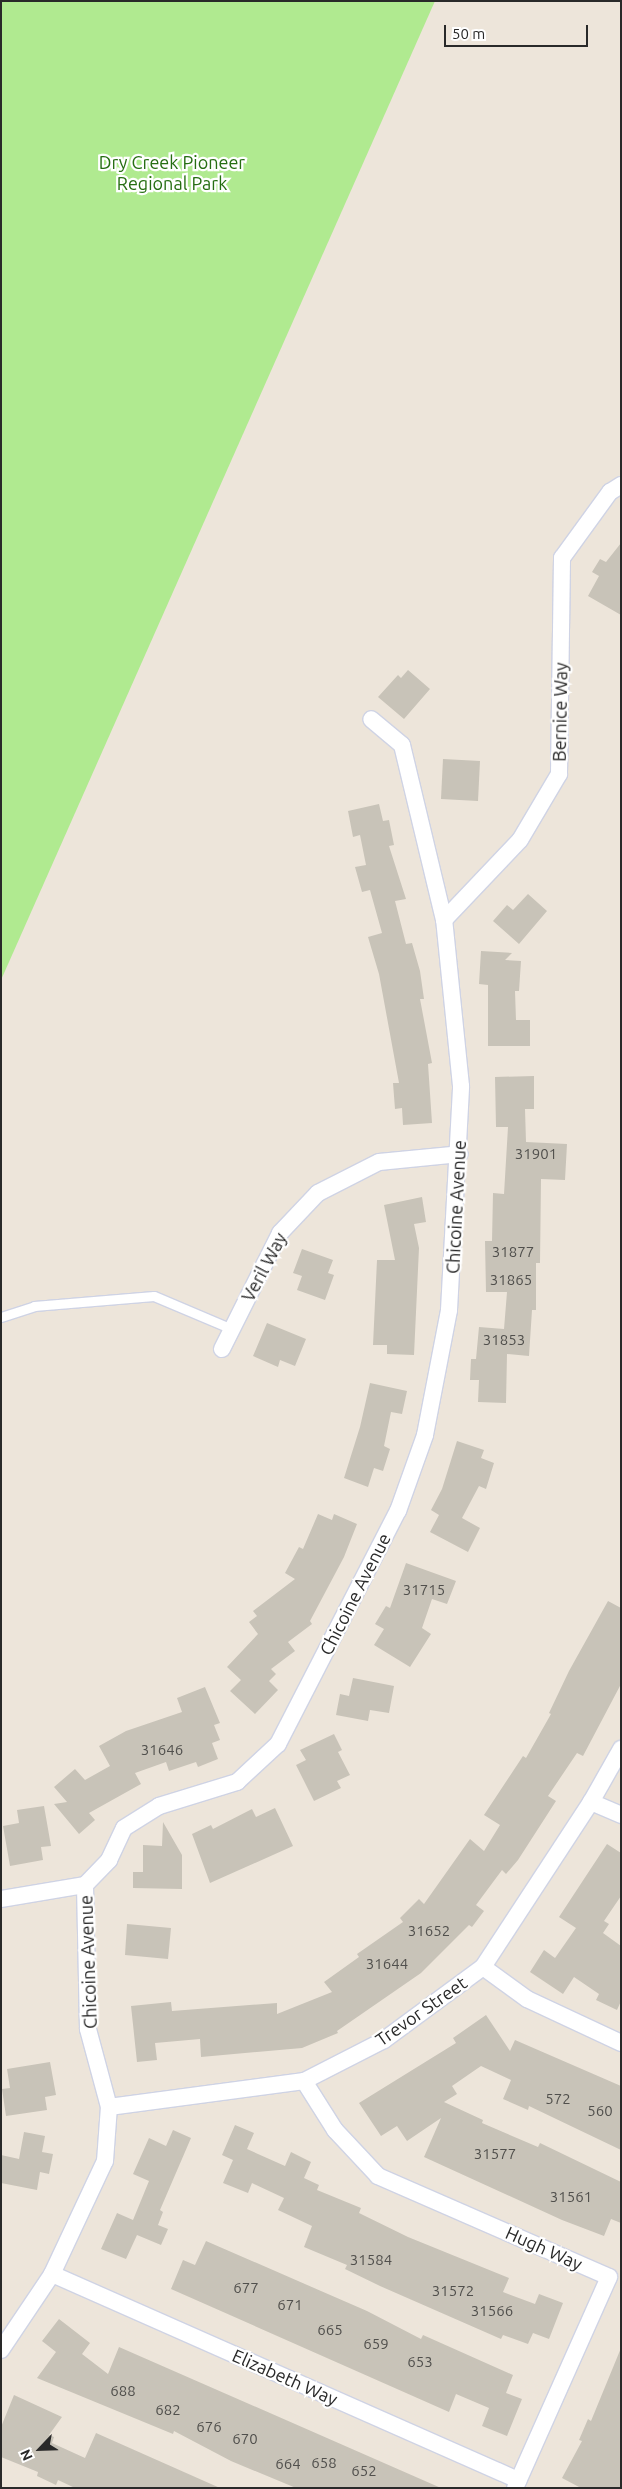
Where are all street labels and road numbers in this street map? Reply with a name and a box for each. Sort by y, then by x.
street label: Bernice Way [548,662,572,762]
street label: Chicoine Avenue [442,1140,470,1274]
street label: Veril Way [237,1229,291,1305]
street label: Chicoine Avenue [315,1529,395,1659]
street label: Chicoine Avenue [75,1895,101,2029]
street label: Trevor Street [371,1972,471,2050]
street label: Hugh Way [502,2222,586,2274]
street label: Elizabeth Way [229,2344,341,2410]

